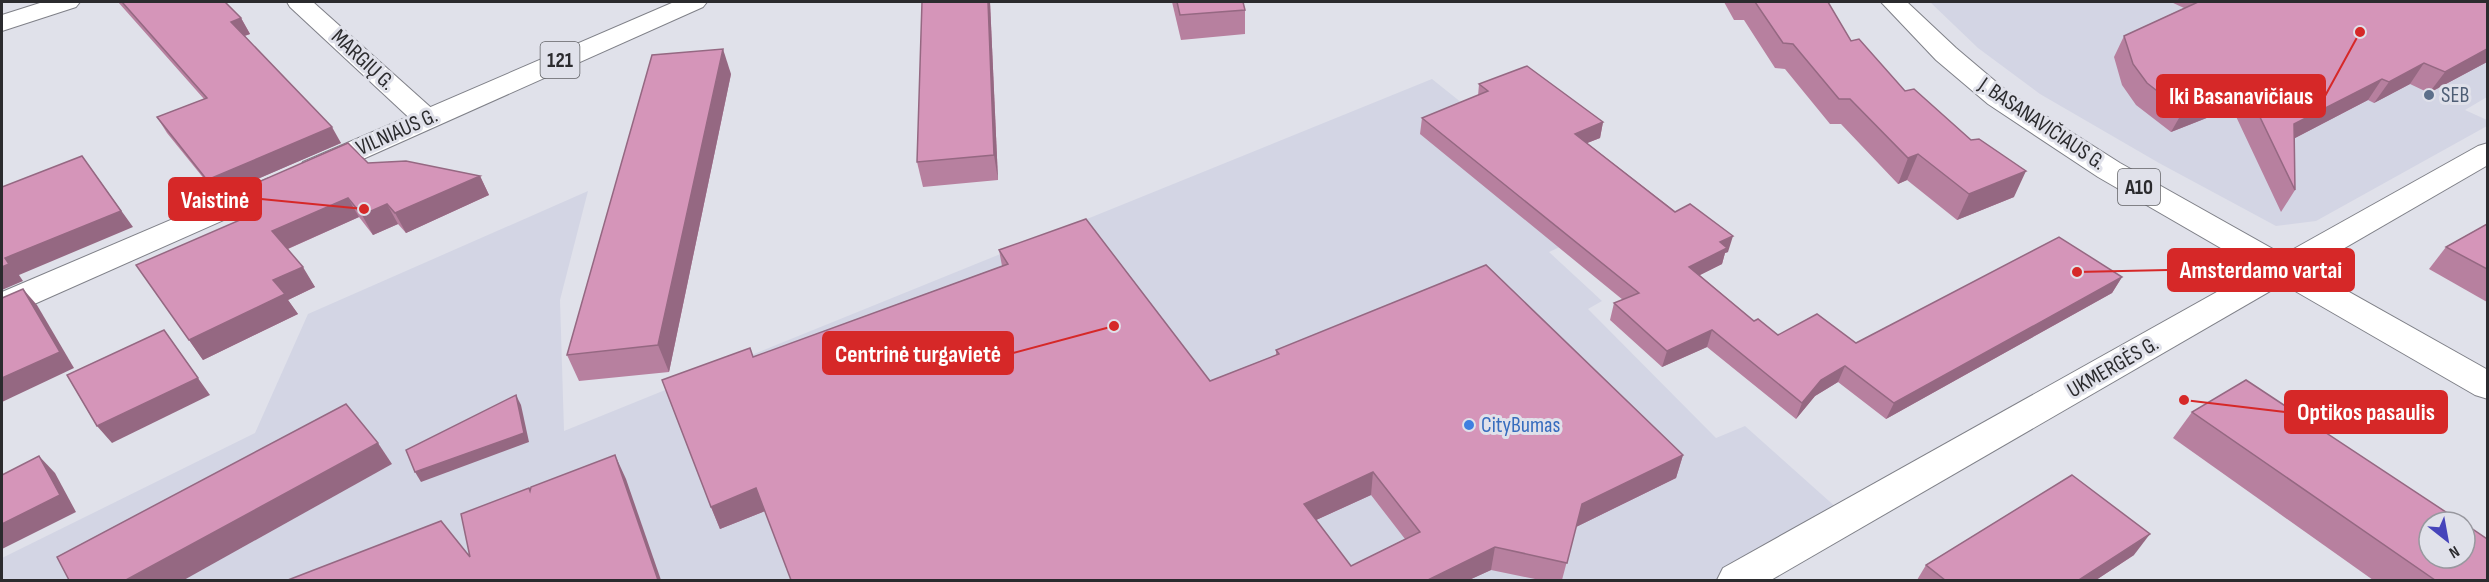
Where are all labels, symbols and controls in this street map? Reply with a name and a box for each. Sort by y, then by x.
street label: MARGIŲ G. [325,24,401,96]
road number: 121 [540,42,580,78]
street label: J. BASANAVIČIAUS G. [1972,71,2111,176]
callout: Iki Basanavičiaus [2157,75,2325,117]
text: Iki Basanavičiaus [2169,82,2313,111]
place label: SEB [2441,82,2469,109]
marker: SEB [2422,88,2436,102]
street label: VILNIAUS G. [352,102,442,162]
road number: A10 [2118,169,2160,205]
callout: Vaistinė [169,178,261,220]
text: Vaistinė [181,186,249,215]
callout: Amsterdamo vartai [2168,249,2354,291]
text: Amsterdamo vartai [2179,256,2342,285]
street label: UKMERGĖS G. [2062,330,2164,404]
callout: Centrinė turgavietė [823,332,1013,374]
text: Centrinė turgavietė [835,340,1001,369]
callout: Optikos pasaulis [2285,391,2447,433]
text: Optikos pasaulis [2297,398,2435,427]
place label: CityBumas [1481,412,1561,439]
marker: CityBumas [1462,418,1476,432]
north arrow [2417,510,2477,570]
text: N [2445,541,2463,562]

